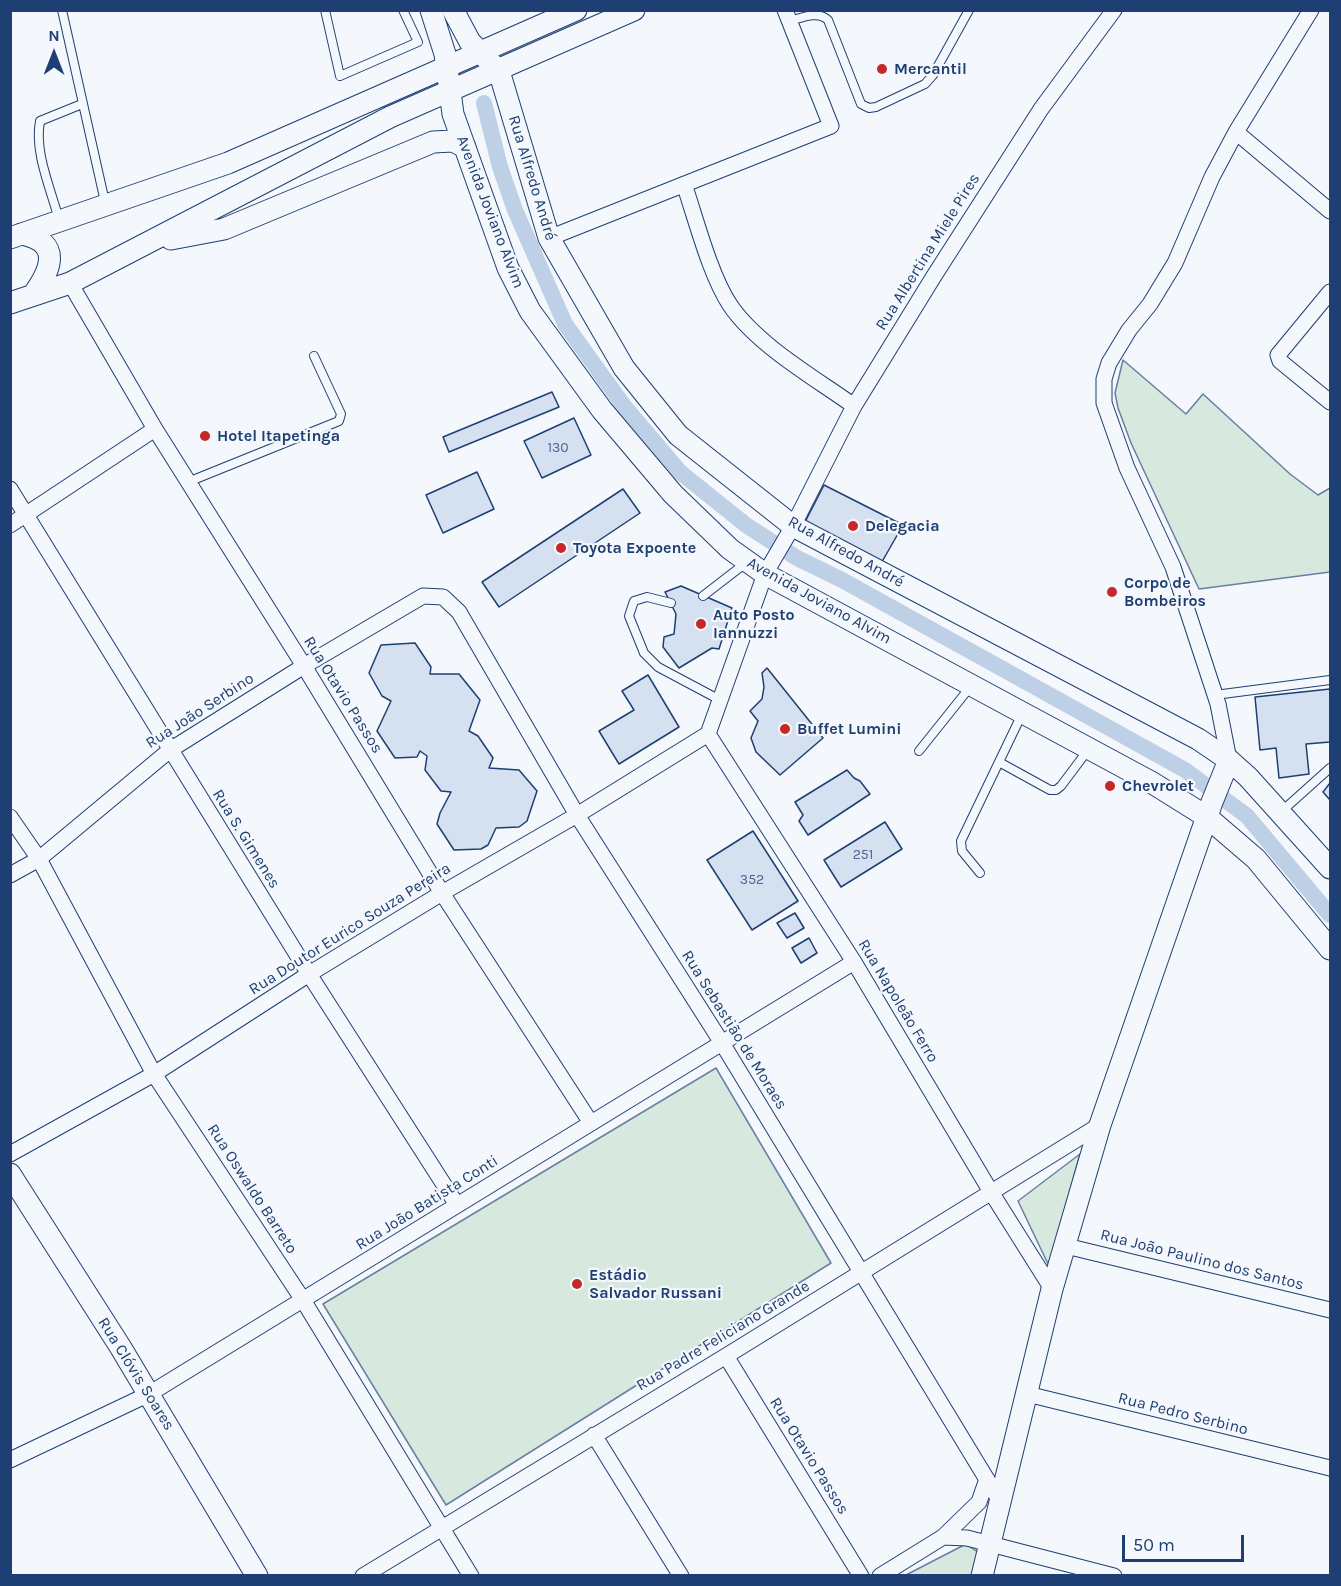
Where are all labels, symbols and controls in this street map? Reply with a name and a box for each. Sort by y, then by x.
north arrow [24,24,84,84]
text: N [48,26,60,45]
place label: Mercantil [894,59,967,79]
marker: Mercantil [875,62,889,76]
street label: Rua Alfredo André [504,113,560,243]
street label: Avenida Joviano Alvim [452,133,528,291]
street label: Rua Albertina Miele Pires [872,170,984,334]
place label: Hotel Itapetinga [217,426,340,446]
marker: Hotel Itapetinga [198,429,212,443]
house number: 130 [547,440,569,456]
street label: Rua Alfredo André [785,512,907,592]
place label: Delegacia [865,516,940,536]
marker: Delegacia [846,519,860,533]
place label: Toyota Expoente [573,538,696,558]
marker: Toyota Expoente [554,541,568,555]
street label: Avenida Joviano Alvim [743,553,895,649]
place label: Corpo de Bombeiros [1124,573,1206,611]
marker: Corpo de Bombeiros [1105,585,1119,599]
place label: Auto Posto Iannuzzi [713,605,795,643]
marker: Auto Posto Iannuzzi [694,617,708,631]
street label: Rua Otavio Passos [299,633,387,757]
street label: Rua João Serbino [142,669,258,753]
place label: Buffet Lumini [797,719,902,739]
marker: Buffet Lumini [778,722,792,736]
place label: Chevrolet [1122,776,1194,796]
marker: Chevrolet [1103,779,1117,793]
street label: Rua S. Gimenes [208,786,284,892]
house number: 251 [853,847,873,863]
street label: Rua Doutor Eurico Souza Pereira [246,859,454,999]
house number: 352 [740,872,764,888]
street label: Rua Napoleão Ferro [854,936,942,1066]
street label: Rua Sebastião de Moraes [677,947,791,1113]
street label: Rua Oswaldo Barreto [203,1120,301,1258]
street label: Rua João Batista Conti [352,1151,502,1255]
street label: Rua João Paulino dos Santos [1098,1225,1306,1295]
place label: Estádio Salvador Russani [589,1265,722,1303]
marker: Estádio Salvador Russani [570,1277,584,1291]
street label: Rua Padre Feliciano Grande [633,1277,813,1395]
street label: Rua Clóvis Soares [93,1314,179,1434]
street label: Rua Pedro Serbino [1116,1389,1250,1439]
street label: Rua Otavio Passos [765,1394,853,1518]
scale bar [1125,1523,1246,1561]
text: 50 m [1133,1534,1175,1556]

